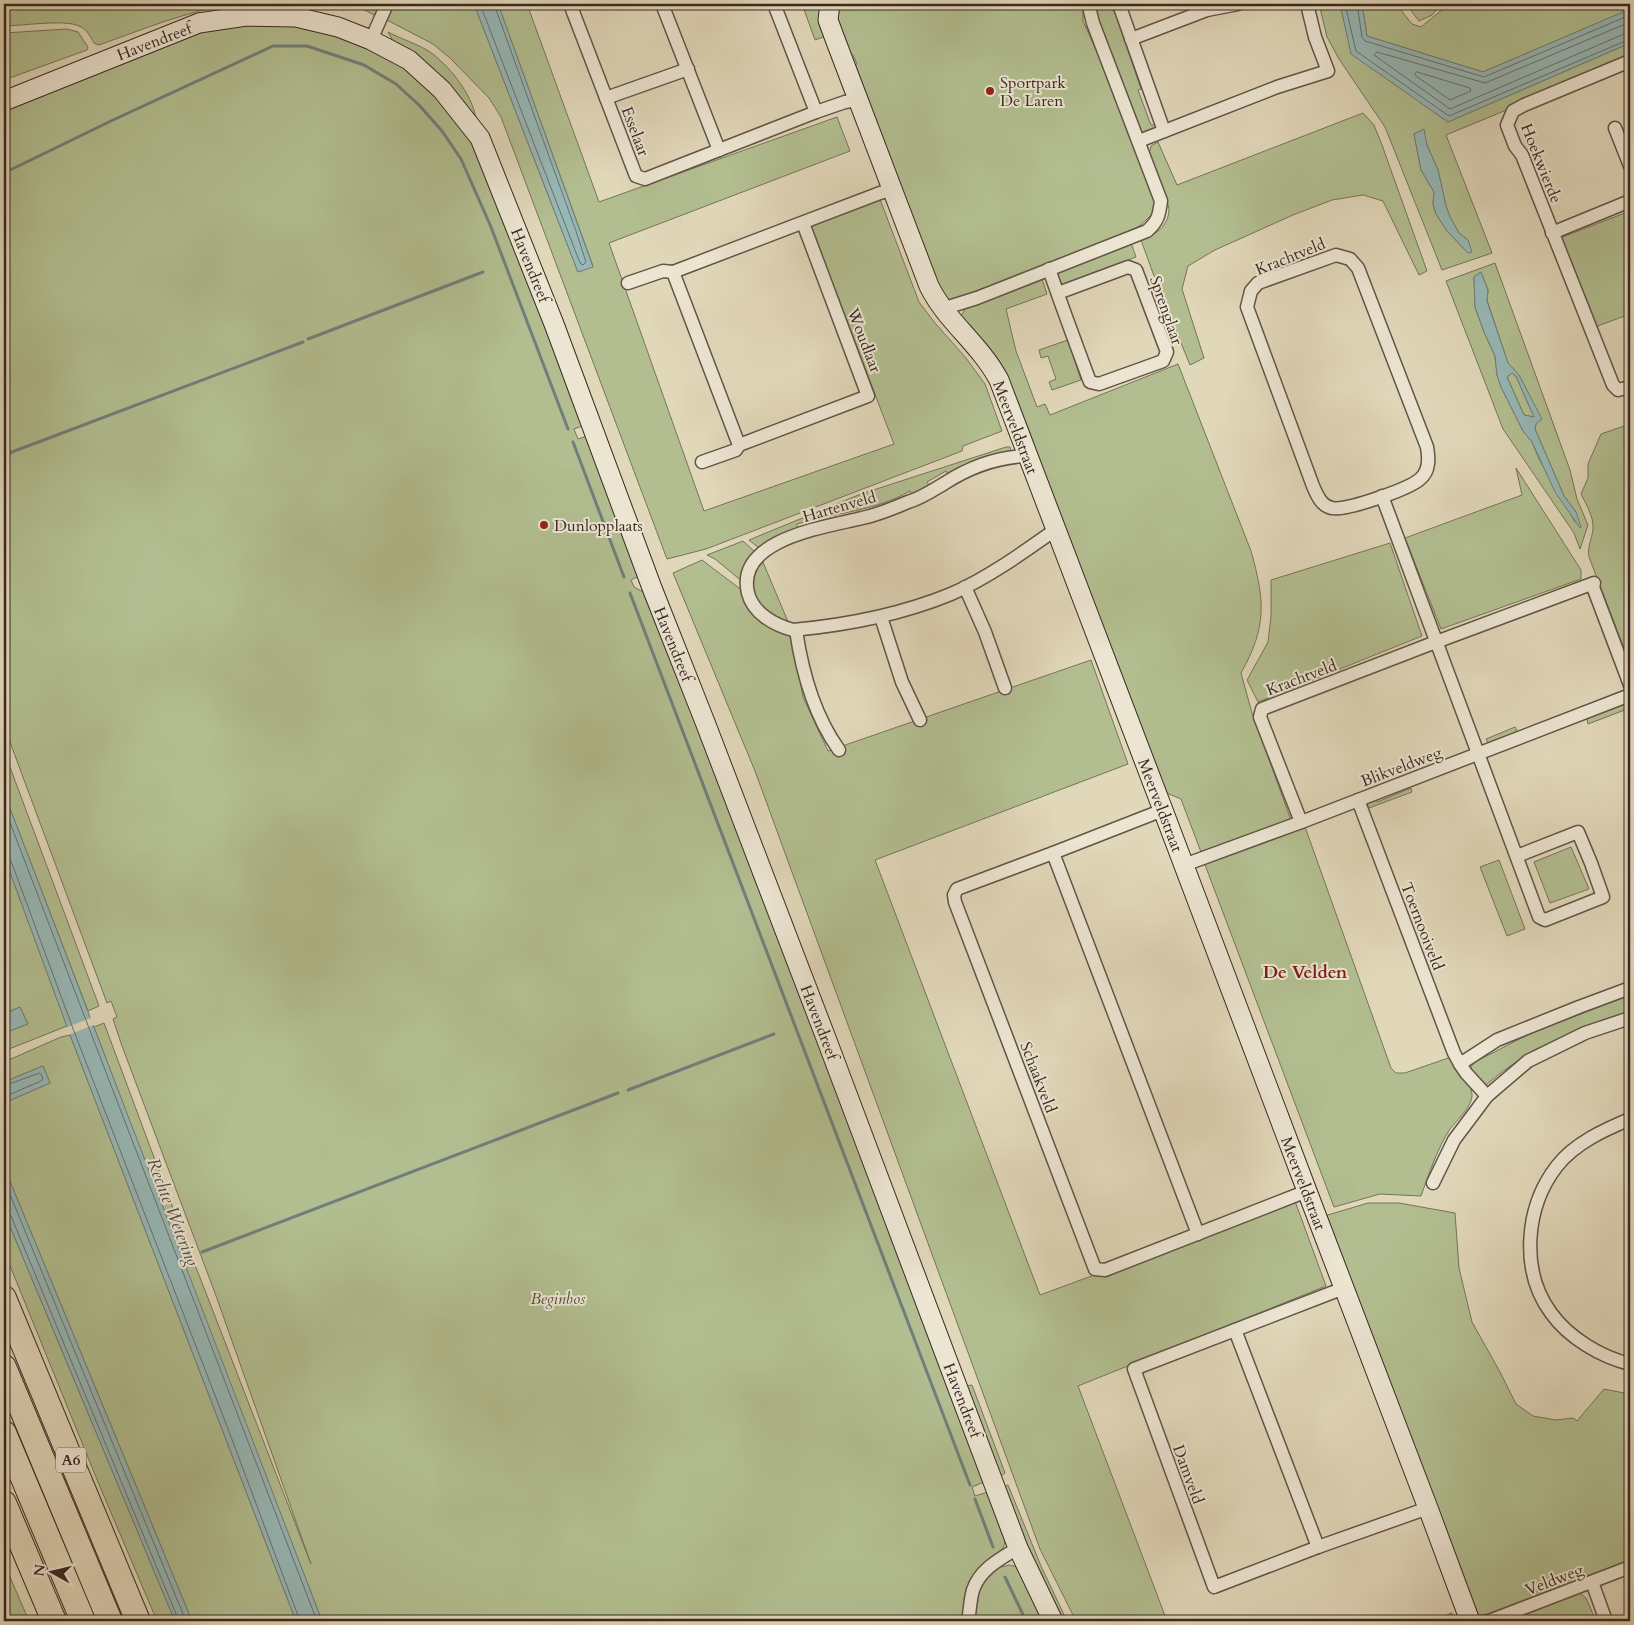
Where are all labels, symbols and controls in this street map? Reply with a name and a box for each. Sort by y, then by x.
street label: Havendreef [114,16,198,66]
place label: Sportpark De Laren [1000,72,1066,112]
marker: Sportpark De Laren [984,85,996,97]
street label: Esselaar [616,103,655,160]
street label: Hoekwierde [1515,120,1567,206]
street label: Havendreef [505,225,556,309]
street label: Krachtveld [1252,233,1329,281]
street label: Sprenglaar [1144,273,1188,348]
street label: Woudlaar [841,304,886,376]
street label: Meerveldstraat [987,377,1043,477]
street label: Hartenveld [800,486,879,528]
place label: Dunlopplaats [554,515,643,537]
marker: Dunlopplaats [538,519,550,531]
street label: Havendreef [648,604,699,688]
street label: Krachtveld [1263,654,1340,701]
street label: Blikveldweg [1358,741,1445,792]
street label: Meerveldstraat [1132,755,1188,855]
street label: Toernooiveld [1395,879,1449,974]
district label: De Velden [1263,960,1348,985]
street label: Havendreef [795,982,845,1066]
street label: Schaakveld [1014,1039,1062,1116]
street label: Meerveldstraat [1275,1133,1331,1233]
water label: Rechte Wetering [140,1154,205,1270]
park label: Beginbos [530,1288,586,1310]
street label: Havendreef [938,1360,988,1444]
street label: Damveld [1167,1442,1209,1507]
road number: A6 [56,1448,86,1472]
north arrow [28,1548,78,1598]
street label: Veldweg [1522,1559,1587,1601]
text: N [29,1563,50,1578]

